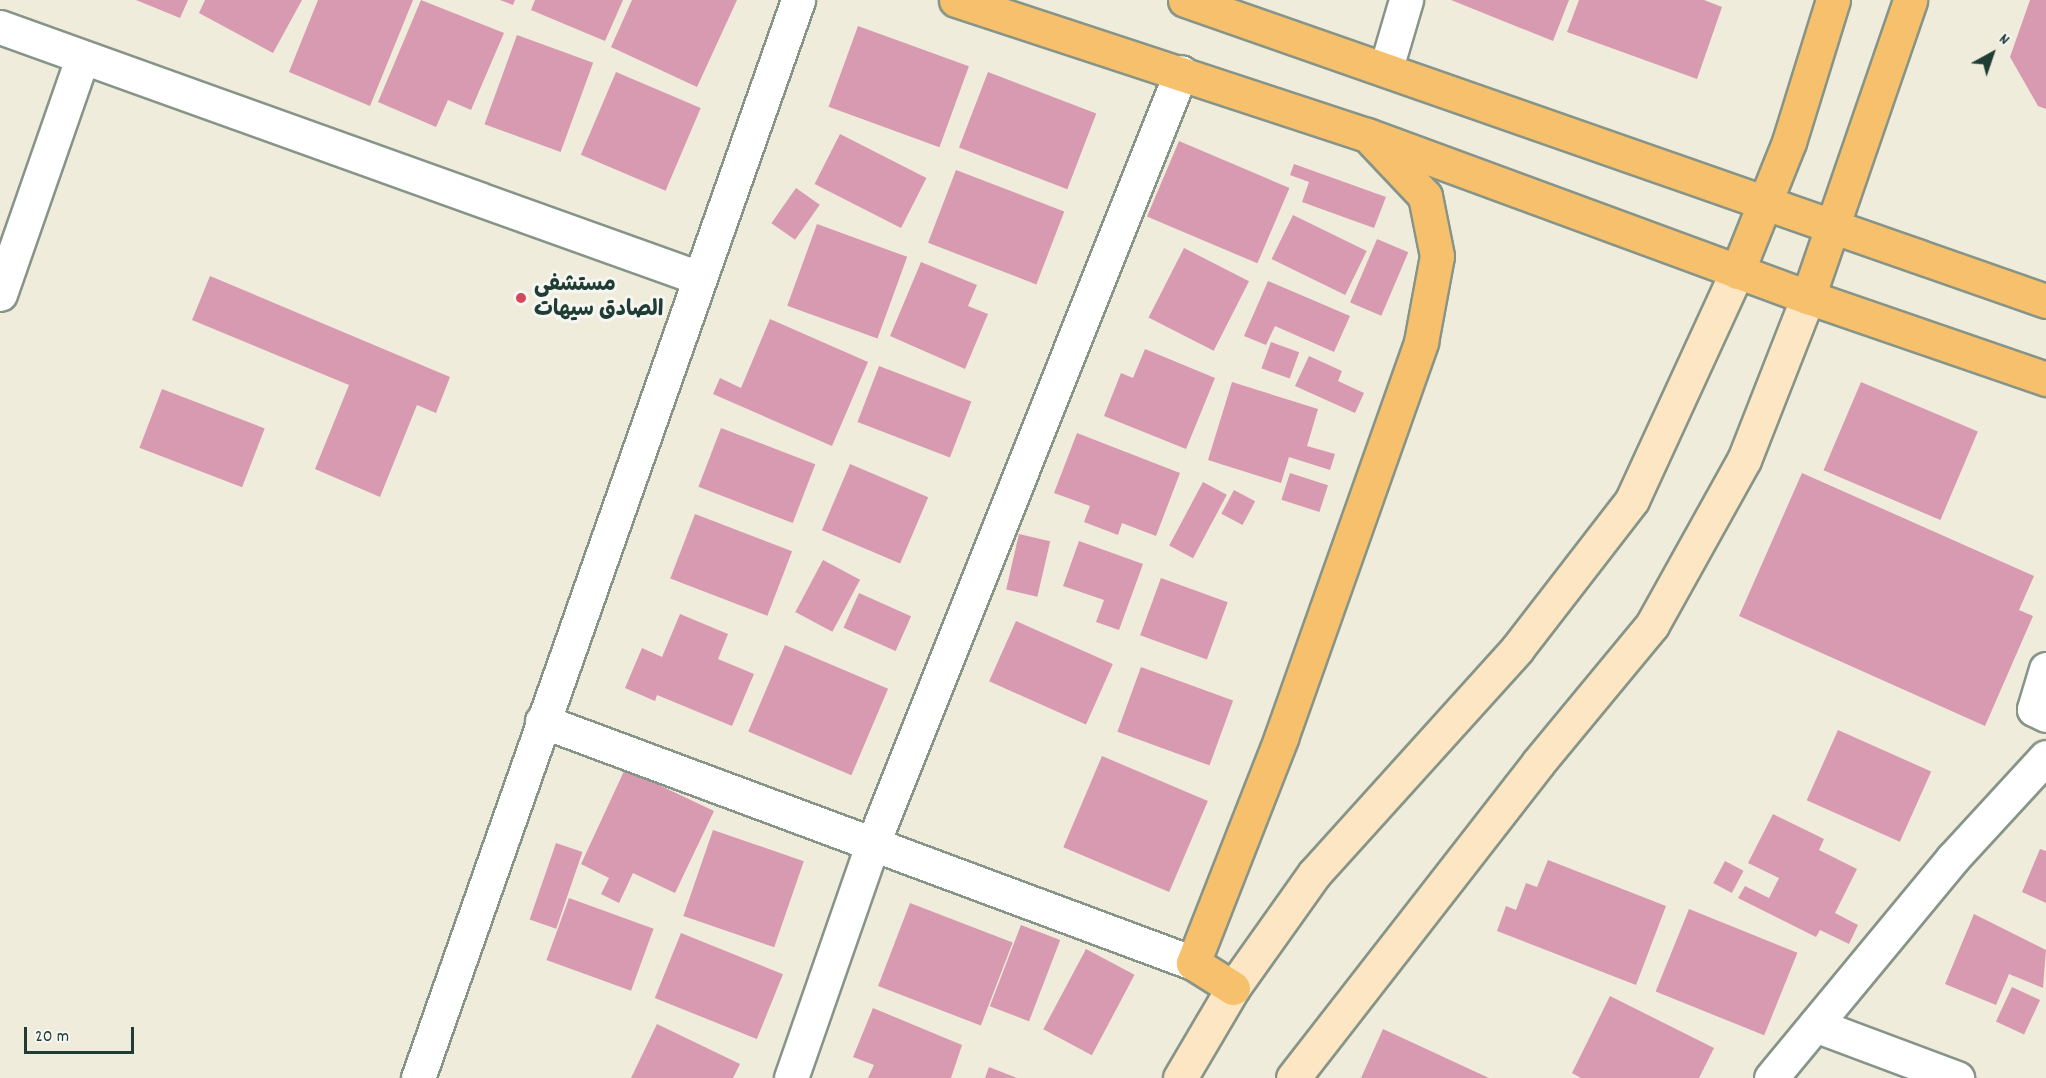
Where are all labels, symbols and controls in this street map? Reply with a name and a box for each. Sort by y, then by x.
north arrow [1962,24,2022,84]
text: N [1993,28,2014,51]
place label: مستشفى الصادق سيهات [534,272,663,324]
marker: مستشفى الصادق سيهات [512,289,530,307]
scale bar [27,1015,136,1053]
text: 20 m [35,1025,69,1050]

